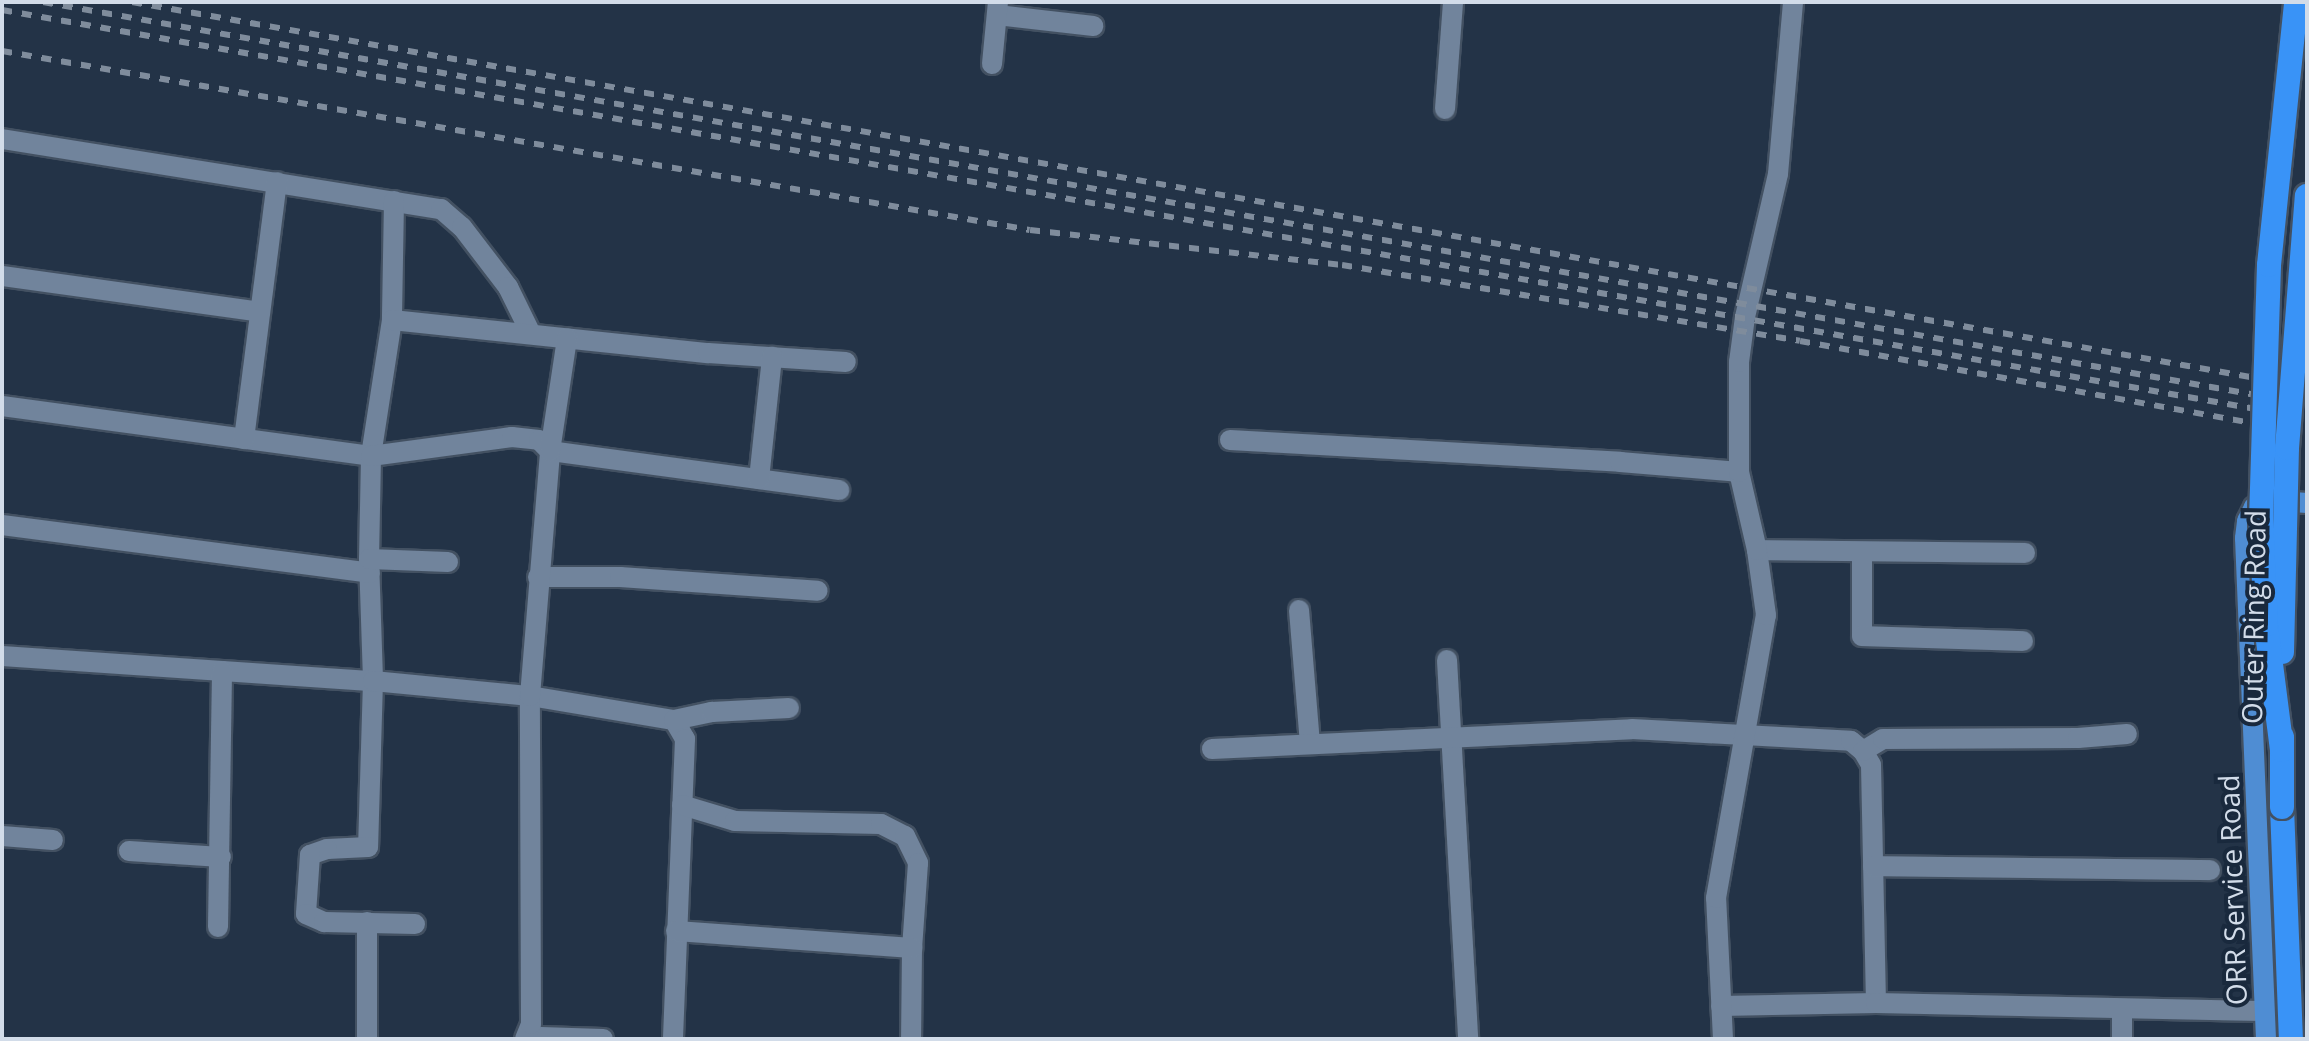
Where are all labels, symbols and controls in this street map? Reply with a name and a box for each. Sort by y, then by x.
street label: Outer Ring Road [2234,510,2272,724]
street label: ORR Service Road [2211,774,2253,1006]

